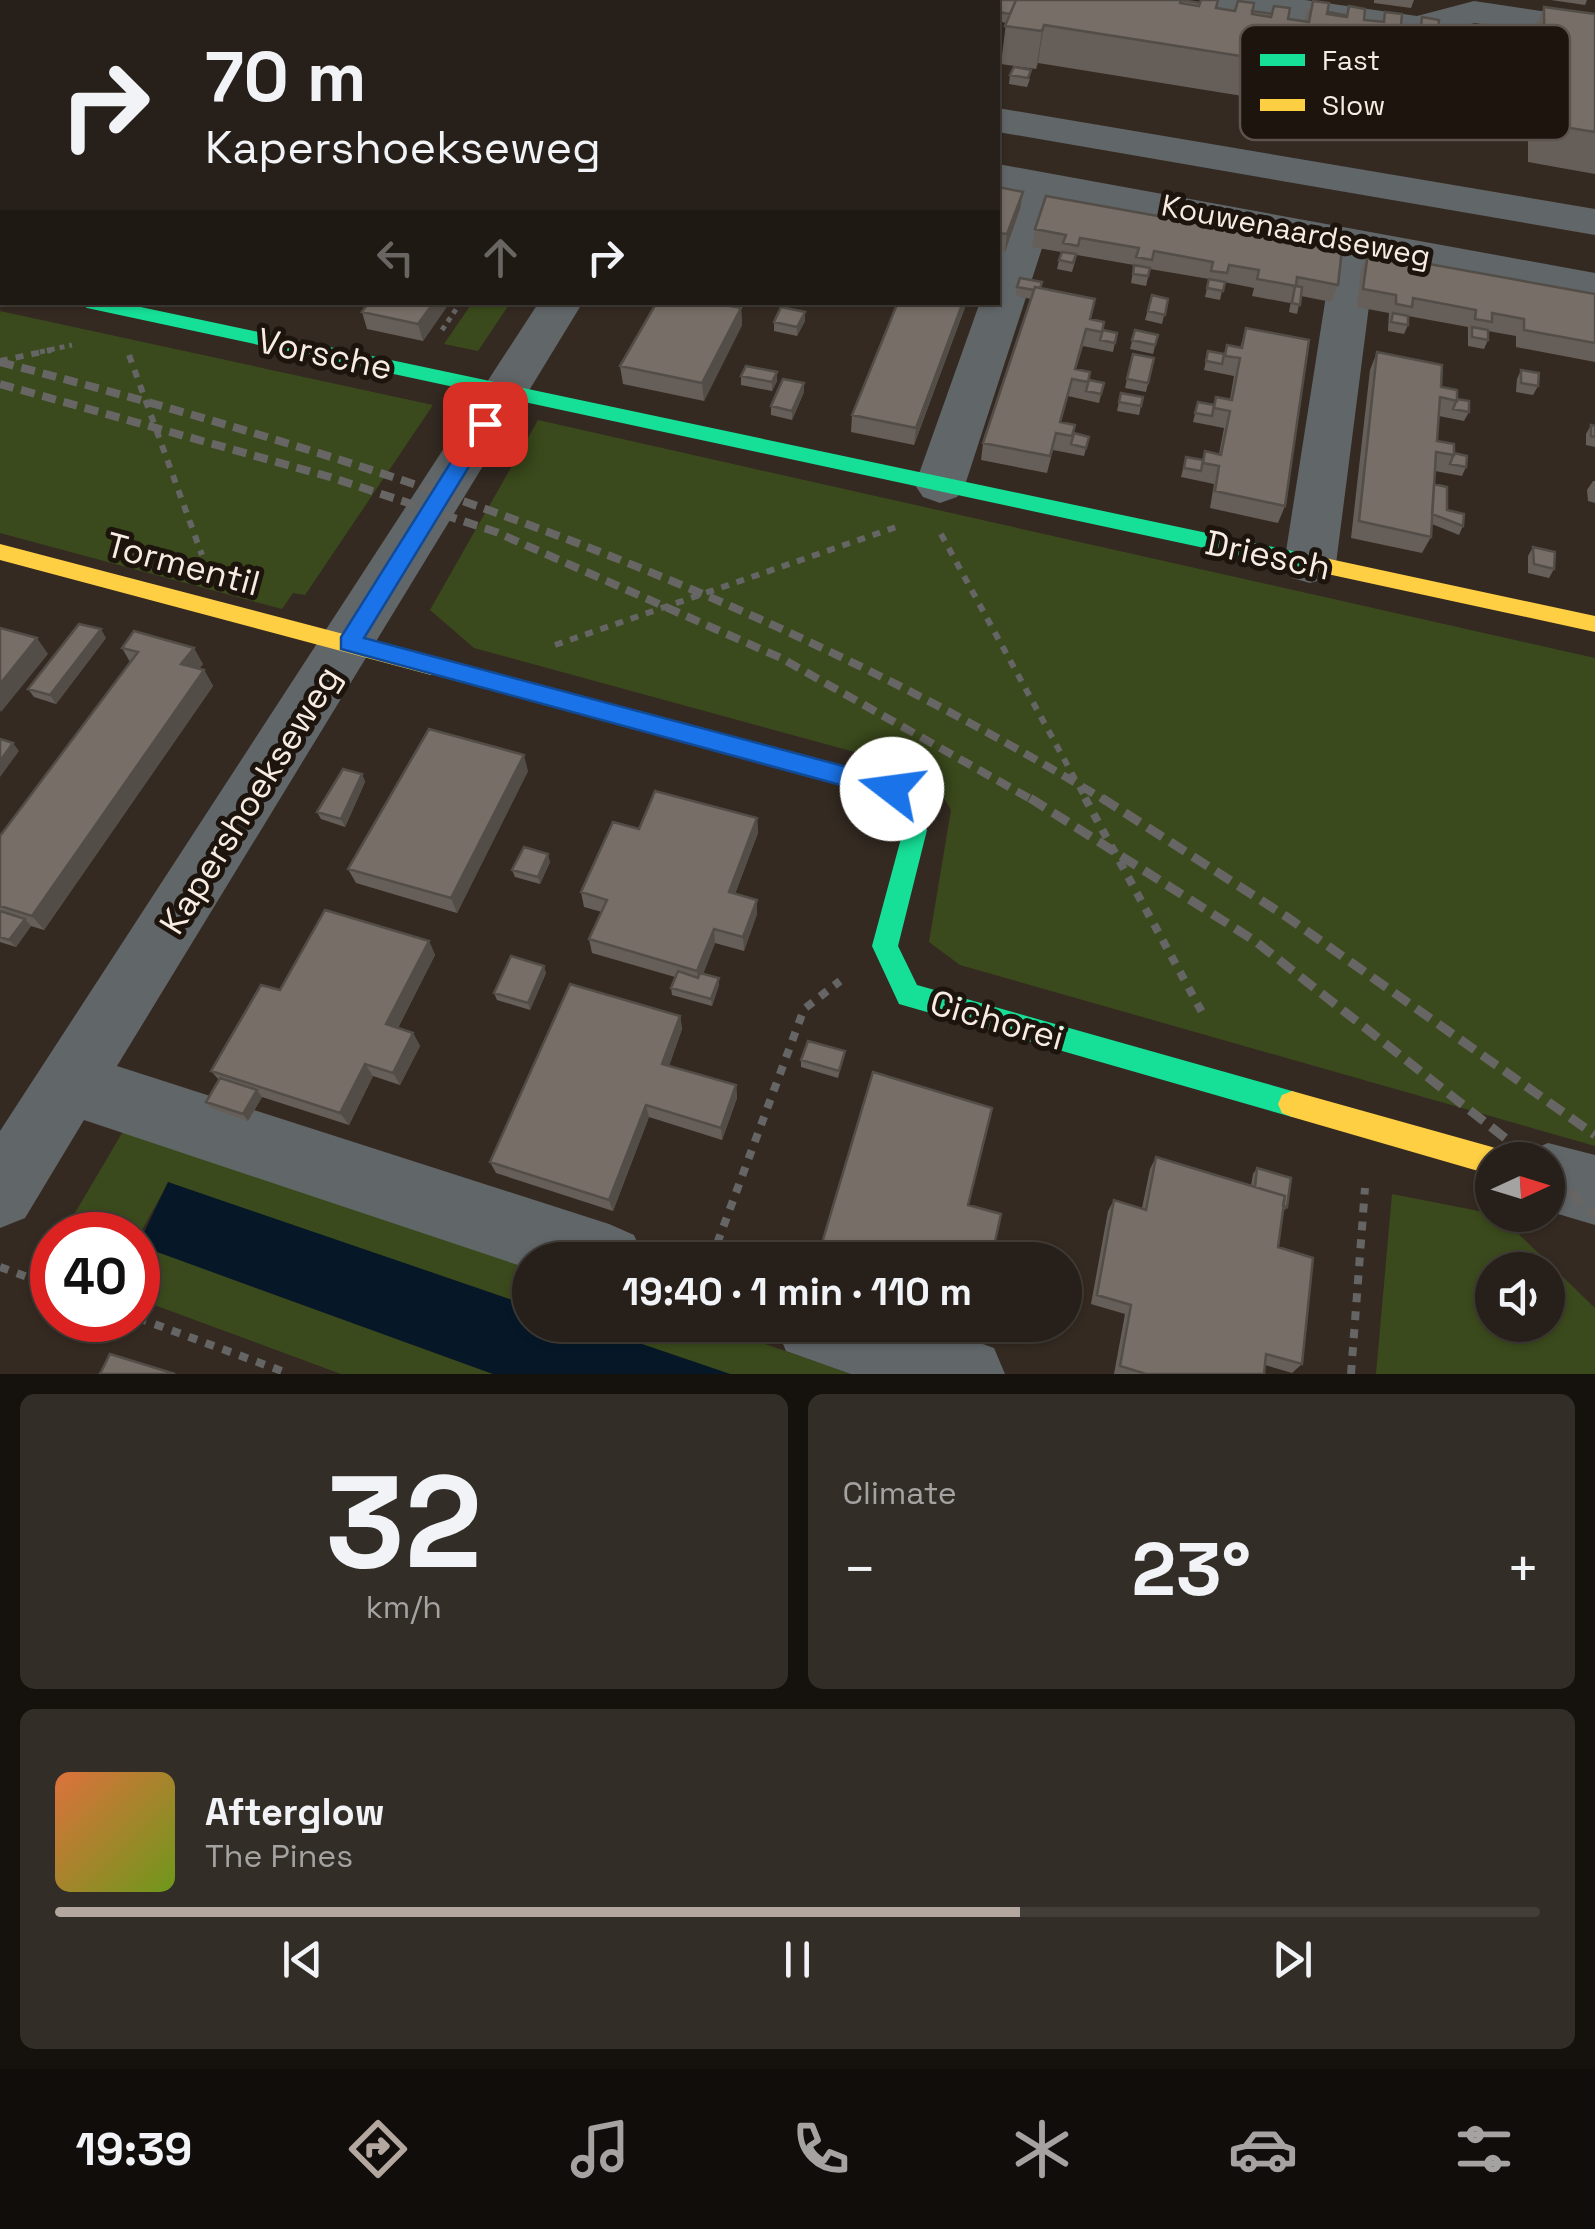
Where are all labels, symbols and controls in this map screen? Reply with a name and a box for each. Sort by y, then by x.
legend [1240,25,1570,140]
text: 70 m [205,32,366,121]
icon: right [40,40,170,170]
text: Fast [1322,42,1380,78]
text: Slow [1322,87,1385,123]
text: Kapershoekseweg [205,119,601,176]
street label: Kouwenaardseweg [1158,185,1434,276]
icon: left [368,230,423,285]
icon: ahead [473,230,528,285]
icon: right [578,230,633,285]
street label: Vorsche [254,318,396,390]
pin [443,382,528,467]
icon: arrive [458,397,513,452]
street label: Driesch [1202,520,1334,590]
street label: Tormentil [102,522,264,606]
street label: Kapershoekseweg [150,658,350,942]
position arrow [840,737,944,841]
street label: Cichorei [925,980,1069,1060]
north arrow [1475,1142,1565,1232]
map controls [1475,1142,1565,1342]
speed limit sign: 40 [30,1212,160,1342]
button: sound [1475,1252,1565,1342]
text: 19:40 · 1 min · 110 m [622,1268,972,1316]
text: 32 [326,1439,482,1605]
text: Climate [843,1473,957,1513]
text: 23° [1131,1521,1251,1617]
text: − [843,1534,877,1604]
text: + [1506,1534,1540,1604]
text: km/h [366,1587,442,1627]
text: Afterglow [205,1788,385,1836]
text: The Pines [205,1836,353,1876]
icon: previous [275,1932,330,1987]
icon: pause [770,1932,825,1987]
icon: next [1265,1932,1320,1987]
icon: directions [343,2114,413,2184]
icon: music [565,2114,635,2184]
icon: phone [786,2114,856,2184]
icon: climate [1007,2114,1077,2184]
icon: car [1228,2114,1298,2184]
icon: filters [1449,2114,1519,2184]
text: 19:39 [76,2121,192,2178]

